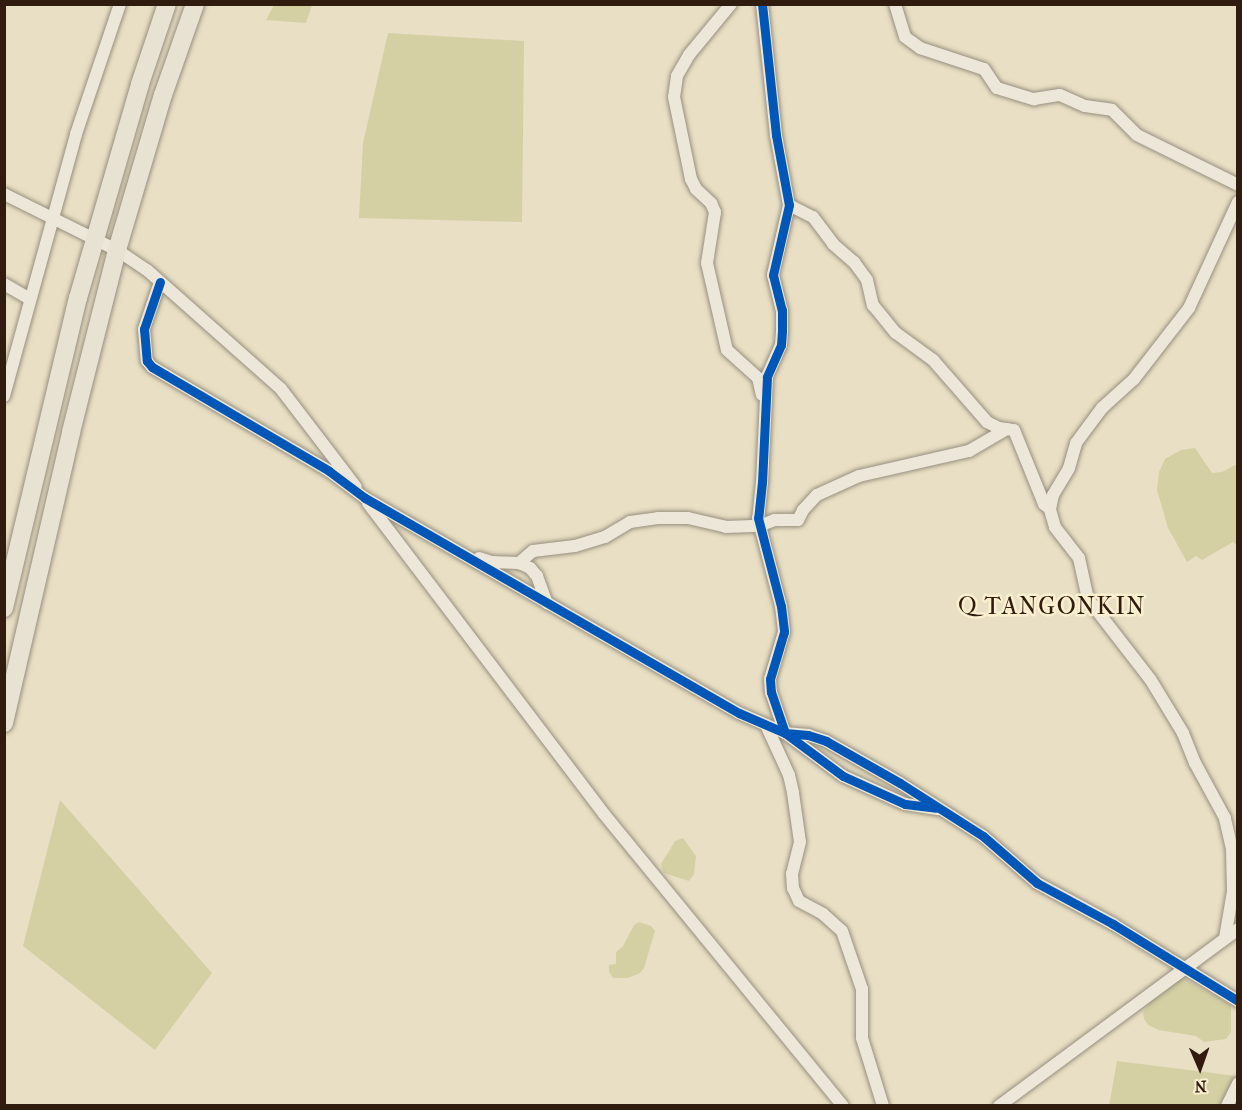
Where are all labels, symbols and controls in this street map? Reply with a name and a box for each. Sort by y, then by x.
district label: Q TANGONKIN [958,593,1146,621]
north arrow [1170,1038,1230,1098]
text: N [1194,1077,1207,1096]

